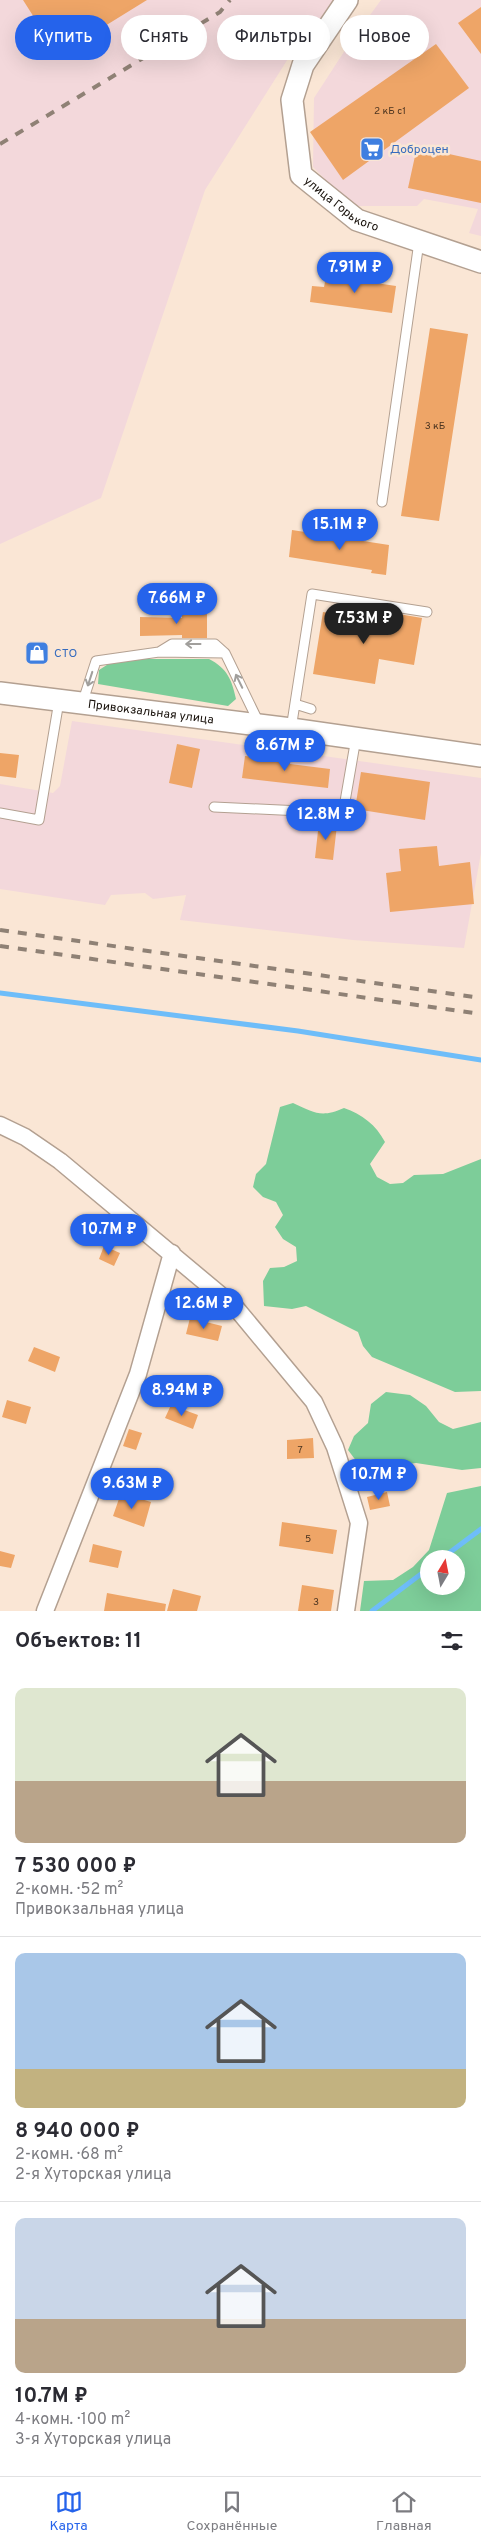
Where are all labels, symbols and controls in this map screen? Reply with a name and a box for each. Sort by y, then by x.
chip: Купить [15,15,111,60]
chip: Снять [121,15,207,60]
chip: Фильтры [217,15,330,60]
chip: Новое [340,15,429,60]
house number: 2 кБ с1 [374,105,406,118]
supermarket icon: Доброцен [359,136,385,162]
place label: Доброцен [390,142,449,158]
street label: улица Горького [300,173,381,236]
pin: 7.91M ₽ [309,252,401,294]
text: 7.91M ₽ [328,258,382,278]
house number: 3 кБ [425,420,445,433]
pin: 15.1M ₽ [294,508,386,551]
text: 15.1M ₽ [313,515,367,535]
pin: 7.66M ₽ [131,582,223,625]
text: 7.66M ₽ [148,589,206,609]
pin: 7.53M ₽ [318,602,410,645]
text: 7.53M ₽ [335,609,393,629]
one-way arrow [185,639,202,649]
shop icon: СТО [24,640,50,666]
place label: СТО [54,646,77,662]
one-way arrow [85,671,94,687]
one-way arrow [233,674,243,689]
street label: Привокзальная улица [87,697,215,728]
pin: 8.67M ₽ [239,730,331,772]
text: 8.67M ₽ [255,736,315,756]
pin: 12.8M ₽ [280,798,372,841]
text: 12.8M ₽ [297,805,355,825]
pin: 10.7M ₽ [63,1214,155,1256]
text: 10.7M ₽ [81,1220,137,1240]
pin: 12.6M ₽ [158,1288,250,1330]
text: 12.6M ₽ [175,1294,233,1314]
pin: 8.94M ₽ [136,1374,228,1417]
text: 8.94M ₽ [151,1381,213,1401]
house number: 7 [297,1444,303,1457]
pin: 10.7M ₽ [333,1458,425,1501]
text: 10.7M ₽ [351,1465,407,1485]
pin: 9.63M ₽ [86,1468,178,1510]
text: 9.63M ₽ [102,1474,162,1494]
house number: 5 [305,1533,311,1546]
north arrow [420,1550,465,1595]
map controls [420,1550,465,1595]
house number: 3 [313,1596,319,1609]
icon: filters [438,1627,466,1655]
text: Объектов: 11 [15,1628,142,1655]
icon: home [196,1720,286,1810]
text: 7 530 000 ₽ [15,1853,136,1880]
text: 2-комн. · 52 m² [15,1880,123,1900]
text: Привокзальная улица [15,1900,184,1920]
icon: home [196,1986,286,2076]
text: 8 940 000 ₽ [15,2118,140,2145]
text: 2-комн. · 68 m² [15,2145,123,2165]
text: 2-я Хуторская улица [15,2165,172,2185]
icon: home [196,2251,286,2341]
text: 10.7M ₽ [15,2383,88,2410]
text: 4-комн. · 100 m² [15,2410,130,2430]
text: 3-я Хуторская улица [15,2430,171,2450]
tab: Карта [49,2488,88,2535]
tab: Сохранённые [187,2488,277,2535]
tab: Главная [376,2488,432,2535]

